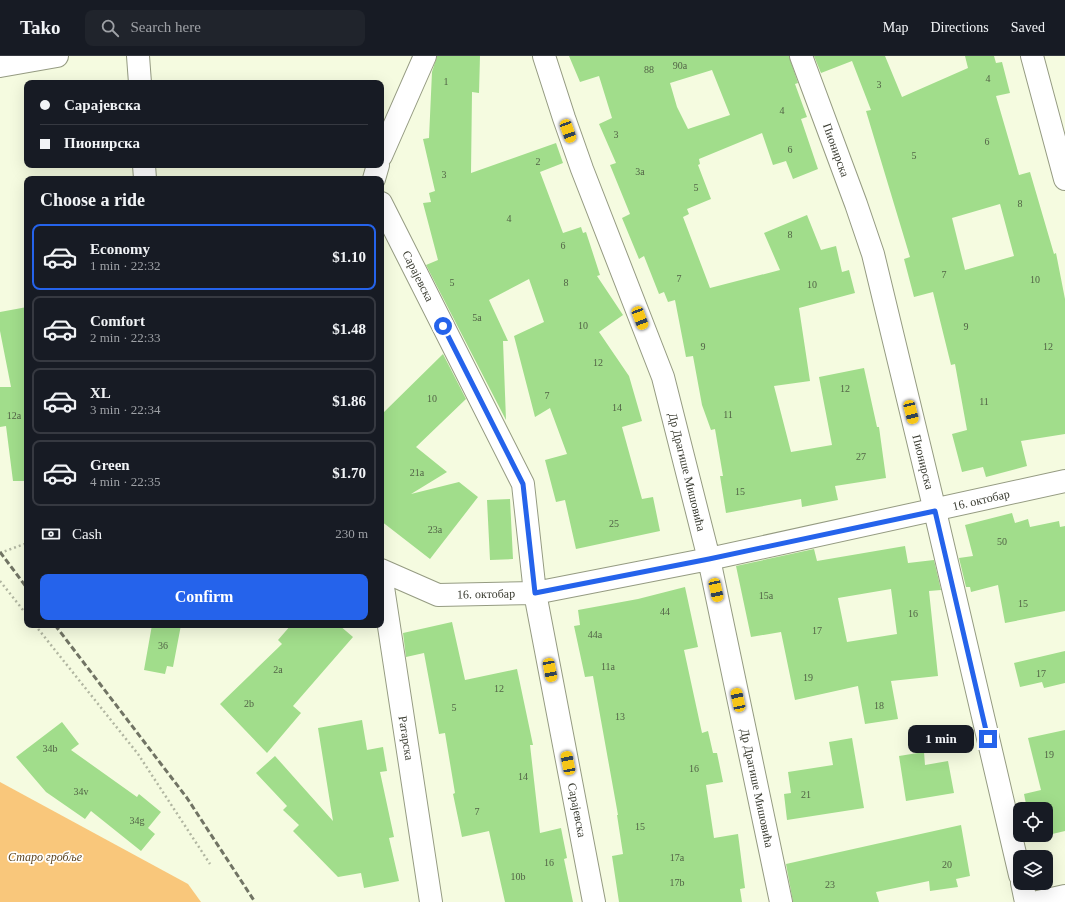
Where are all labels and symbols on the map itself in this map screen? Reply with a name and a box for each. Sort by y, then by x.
house number: 90a [673,60,688,71]
house number: 88 [644,64,654,75]
house number: 4 [986,73,991,84]
house number: 1 [444,76,449,87]
house number: 3 [877,79,882,90]
house number: 4 [780,105,785,116]
car [558,118,578,144]
street label: Пионирска [820,121,852,179]
house number: 3 [614,129,619,140]
house number: 6 [985,136,990,147]
house number: 6 [788,144,793,155]
house number: 5 [912,150,917,161]
house number: 2 [536,156,541,167]
house number: 3a [635,166,645,177]
house number: 3 [442,169,447,180]
house number: 5 [694,182,699,193]
house number: 8 [1018,198,1023,209]
house number: 4 [507,213,512,224]
house number: 8 [788,229,793,240]
house number: 6 [561,240,566,251]
street label: Сарајевска [399,248,437,304]
house number: 7 [942,269,947,280]
house number: 7 [677,273,682,284]
house number: 10 [1030,274,1040,285]
house number: 5 [450,277,455,288]
house number: 8 [564,277,569,288]
house number: 10 [807,279,817,290]
car [630,305,650,331]
house number: 5a [472,312,482,323]
route start [434,317,452,335]
house number: 10 [578,320,588,331]
house number: 9 [964,321,969,332]
house number: 9 [701,341,706,352]
house number: 12 [1043,341,1053,352]
house number: 12 [593,357,603,368]
house number: 12 [840,383,850,394]
house number: 7 [545,390,550,401]
house number: 10 [427,393,437,404]
house number: 11 [979,396,989,407]
car [902,399,920,425]
house number: 14 [612,402,622,413]
house number: 11 [723,409,733,420]
house number: 12a [7,410,22,421]
street label: Др Драгише Мишовића [666,411,709,533]
street label: Пионирска [909,433,937,492]
house number: 27 [856,451,866,462]
house number: 21a [410,467,425,478]
house number: 15 [735,486,745,497]
street label: 16. октобар [951,487,1011,513]
house number: 25 [609,518,619,529]
house number: 23a [428,524,443,535]
house number: 50 [997,536,1007,547]
car [708,577,724,603]
street label: 16. октобар [457,586,515,602]
house number: 15a [759,590,774,601]
house number: 15 [1018,598,1028,609]
house number: 44 [660,606,670,617]
house number: 16 [908,608,918,619]
house number: 17 [812,625,822,636]
house number: 44a [588,629,603,640]
house number: 36 [158,640,168,651]
car [542,657,558,683]
house number: 11a [601,661,616,672]
house number: 2a [273,664,283,675]
house number: 17 [1036,668,1046,679]
house number: 19 [803,672,813,683]
house number: 12 [494,683,504,694]
car [730,687,746,713]
house number: 2b [244,698,254,709]
house number: 18 [874,700,884,711]
house number: 5 [452,702,457,713]
house number: 13 [615,711,625,722]
street label: Ратарска [396,715,417,762]
callout: 1 min [908,725,974,753]
street label: Др Драгише Мишовића [738,727,777,849]
route end [979,730,997,748]
house number: 34b [43,743,58,754]
house number: 19 [1044,749,1054,760]
car [560,750,576,776]
house number: 16 [689,763,699,774]
house number: 14 [518,771,528,782]
street label: Сарајевска [565,782,589,839]
house number: 34v [74,786,89,797]
house number: 21 [801,789,811,800]
house number: 7 [475,806,480,817]
house number: 34g [130,815,145,826]
house number: 15 [635,821,645,832]
park label: Старо гробље [8,850,83,864]
house number: 17a [670,852,685,863]
house number: 16 [544,857,554,868]
house number: 20 [942,859,952,870]
house number: 10b [511,871,526,882]
house number: 17b [670,877,685,888]
house number: 23 [825,879,835,890]

